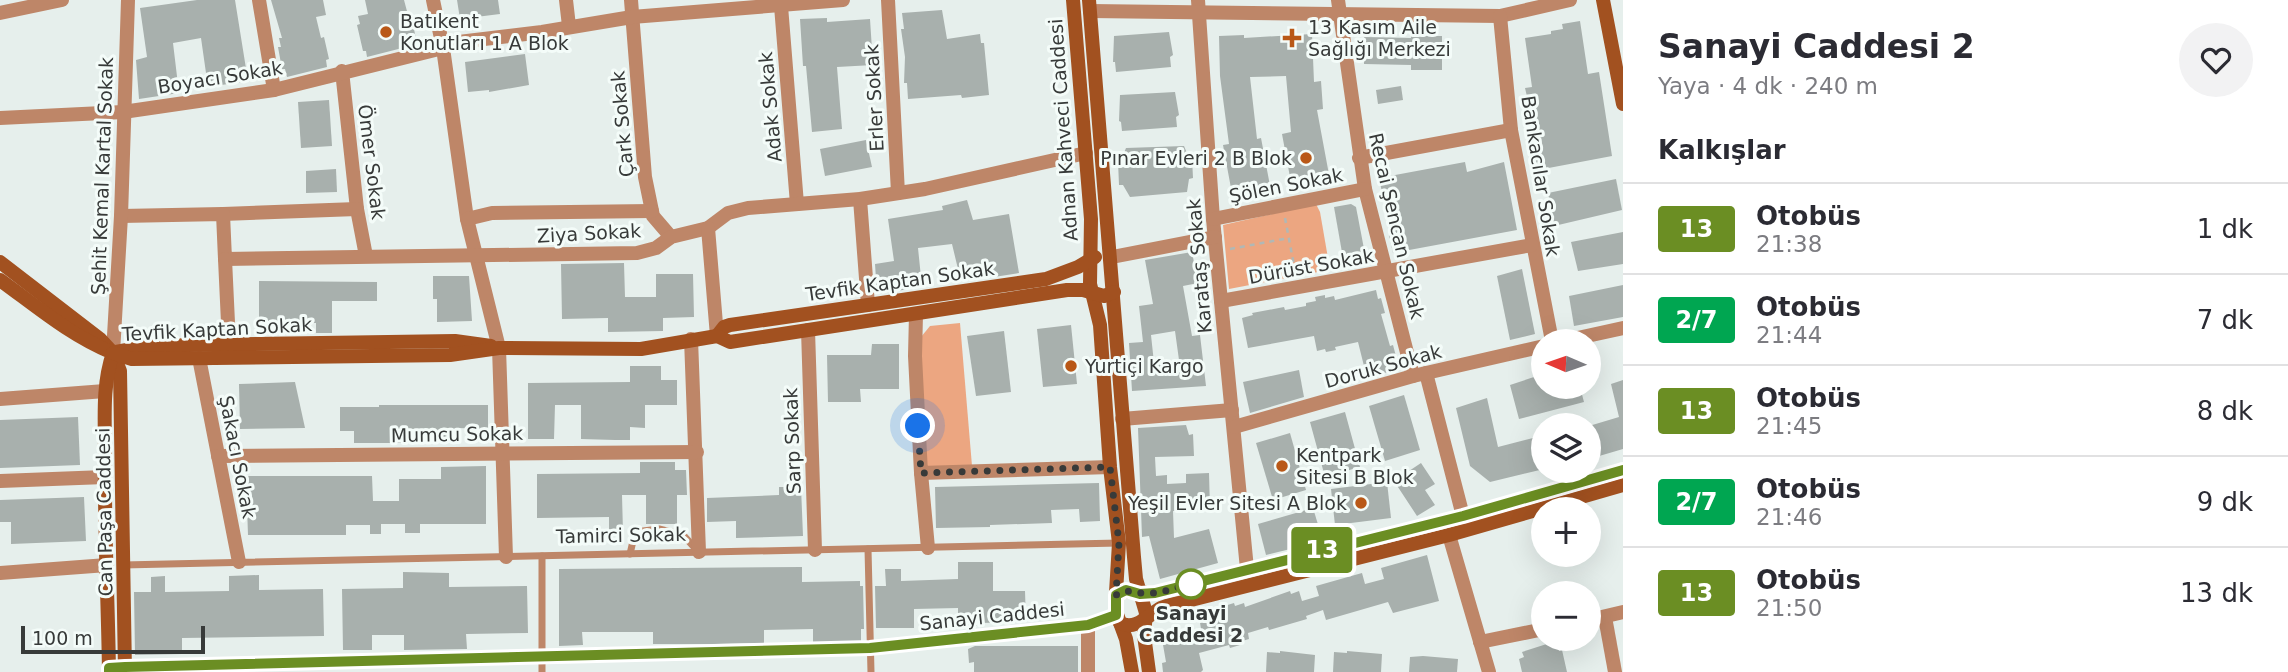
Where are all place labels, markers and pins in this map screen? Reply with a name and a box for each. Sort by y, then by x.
place label: Batıkent Konutları 1 A Blok [400,10,569,54]
place label: 13 Kasım Aile Sağlığı Merkezi [1308,16,1451,60]
marker: Batıkent Konutları 1 A Blok [378,24,394,40]
marker: 13 Kasım Aile Sağlığı Merkezi [1282,28,1302,48]
place label: Pınar Evleri 2 B Blok [1100,147,1292,169]
marker: Pınar Evleri 2 B Blok [1298,150,1314,166]
place label: Yurtiçi Kargo [1084,355,1204,377]
marker: Yurtiçi Kargo [1063,358,1079,374]
place label: Kentpark Sitesi B Blok [1296,444,1414,488]
marker: Kentpark Sitesi B Blok [1274,458,1290,474]
place label: Yeşil Evler Sitesi A Blok [1127,492,1347,514]
marker: Yeşil Evler Sitesi A Blok [1353,495,1369,511]
marker: Sanayi Caddesi 2 [1176,569,1206,599]
place label: Sanayi Caddesi 2 [1139,602,1243,646]

